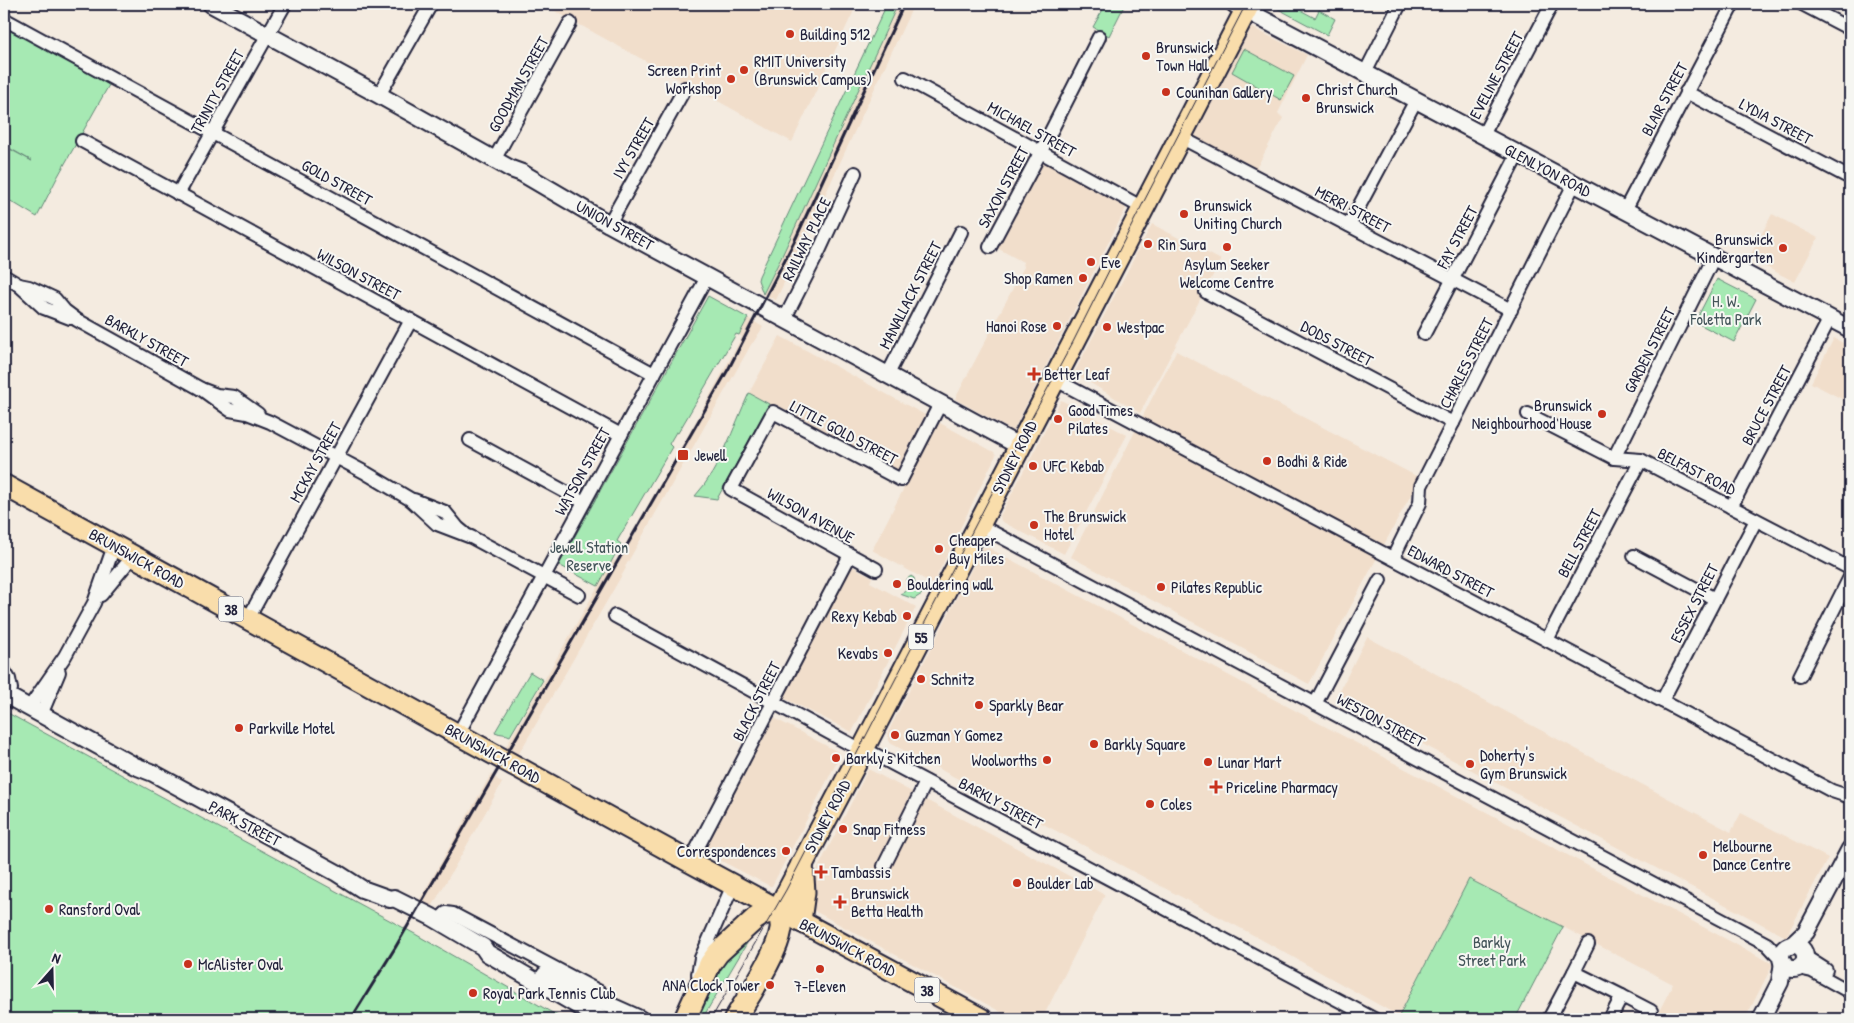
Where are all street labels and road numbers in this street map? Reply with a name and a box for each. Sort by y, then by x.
street label: EVELINE STREET [1464,27,1528,122]
street label: GOODMAN STREET [483,32,554,136]
street label: TRINITY STREET [185,45,249,137]
street label: BLAIR STREET [1635,58,1693,140]
street label: LYDIA STREET [1736,93,1817,150]
street label: MICHAEL STREET [984,96,1081,163]
street label: IVY STREET [607,113,660,183]
street label: GLENLYON ROAD [1501,138,1595,202]
street label: SAXON STREET [972,142,1034,232]
street label: GOLD STREET [298,154,377,211]
street label: MERRI STREET [1312,180,1395,238]
street label: RAILWAY PLACE [776,194,836,284]
street label: UNION STREET [572,195,658,256]
street label: FAY STREET [1431,201,1483,273]
street label: MANALLACK STREET [873,237,947,353]
street label: WILSON STREET [313,243,405,305]
street label: GARDEN STREET [1618,303,1680,397]
street label: BARKLY STREET [101,308,193,372]
street label: CHARLES STREET [1434,313,1499,412]
street label: DODS STREET [1297,315,1377,371]
street label: BRUCE STREET [1736,361,1796,449]
street label: LITTLE GOLD STREET [786,394,902,470]
street label: SYDNEY ROAD [986,416,1042,498]
street label: MCKAY STREET [284,417,346,506]
street label: WATSON STREET [549,423,615,519]
street label: BELFAST ROAD [1654,442,1740,500]
street label: WILSON AVENUE [764,482,858,548]
street label: BELL STREET [1552,504,1606,581]
street label: BRUNSWICK ROAD [85,523,189,594]
street label: EDWARD STREET [1404,539,1498,603]
street label: ESSEX STREET [1665,559,1724,646]
road number: 38 [218,596,244,622]
road number: 55 [908,624,934,650]
street label: BLACK STREET [727,657,786,744]
street label: WESTON STREET [1333,688,1429,753]
street label: BRUNSWICK ROAD [441,718,545,789]
street label: BARKLY STREET [955,772,1047,835]
street label: SYDNEY ROAD [799,775,856,856]
street label: PARK STREET [205,795,285,851]
street label: BRUNSWICK ROAD [796,912,900,982]
road number: 38 [914,978,940,1002]

